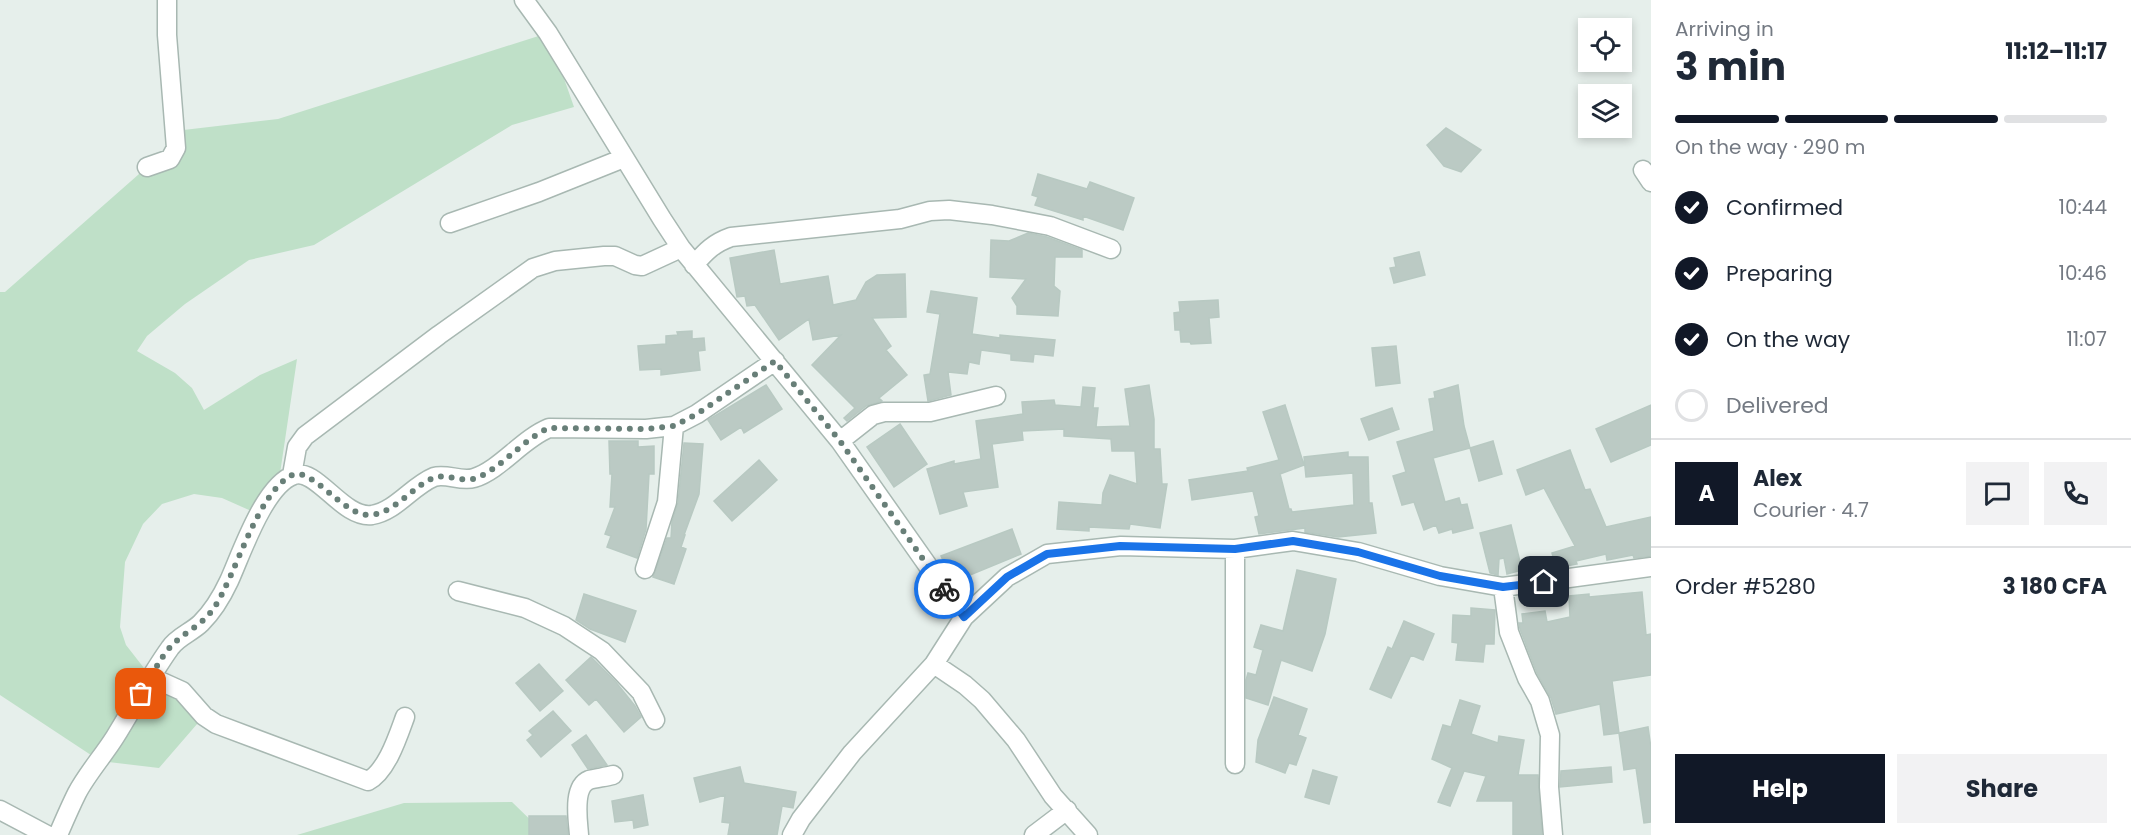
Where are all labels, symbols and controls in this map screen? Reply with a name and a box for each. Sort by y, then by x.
text: Arriving in [1675,15,1774,43]
map controls [1578,18,1632,138]
button: locate [1578,18,1632,72]
text: 11:12–11:17 [2005,36,2107,67]
text: 3 min [1675,39,1786,94]
button: layers [1578,84,1632,138]
text: On the way · 290 m [1675,133,1865,161]
icon: check [1675,191,1708,224]
text: Confirmed [1726,192,1843,223]
text: 10:44 [2059,193,2107,221]
icon: check [1675,257,1708,290]
text: Preparing [1726,258,1833,289]
text: 10:46 [2059,259,2107,287]
icon: check [1675,323,1708,356]
text: On the way [1726,324,1850,355]
text: 11:07 [2066,325,2107,353]
text: Delivered [1726,390,1829,421]
button: chat [1966,462,2029,525]
button: phone [2044,462,2107,525]
text: Alex [1753,463,1802,494]
text: A [1698,478,1715,509]
text: Courier · 4.7 [1753,496,1869,524]
pin [1518,556,1569,607]
courier [914,559,974,619]
icon: home [1527,565,1560,598]
text: Order #5280 [1675,571,1816,602]
text: 3 180 CFA [2002,571,2107,602]
icon: bike [928,573,961,606]
pin [115,668,166,719]
icon: bag [124,677,157,710]
button: Help [1675,754,1885,823]
button: Share [1897,754,2107,823]

